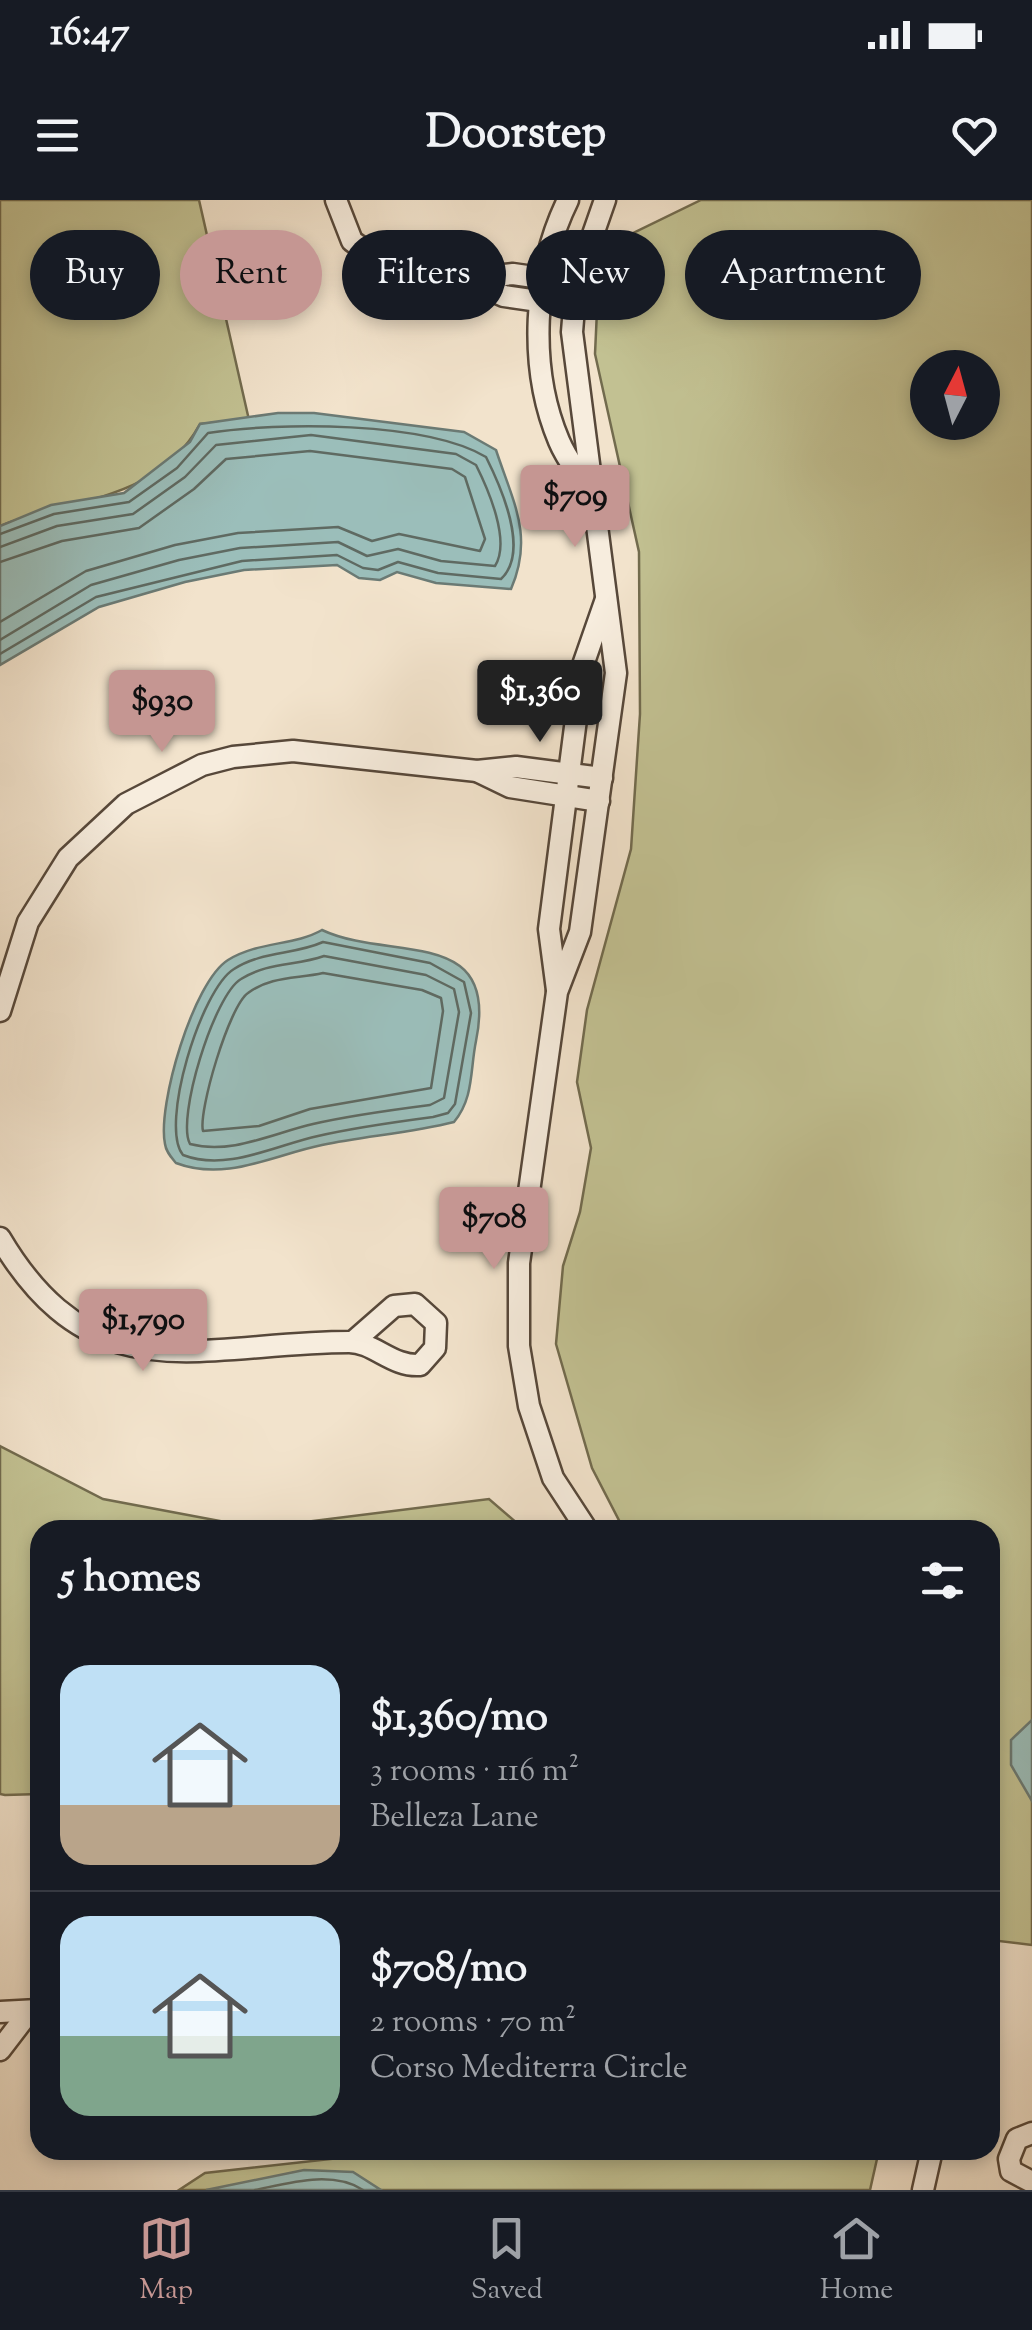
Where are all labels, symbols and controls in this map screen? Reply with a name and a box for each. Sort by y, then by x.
text: 16:47 [50,8,130,62]
text: Doorstep [426,103,606,168]
icon: menu [30,108,85,163]
icon: heart [947,108,1002,163]
chip: Buy [30,230,160,320]
chip: Rent [180,230,322,320]
chip: Filters [342,230,506,320]
chip: New [526,230,665,320]
chip: Apartment [685,230,921,320]
north arrow [910,350,1000,440]
map controls [910,350,1000,440]
pin: $709 [516,465,634,550]
text: $709 [543,474,607,520]
pin: $1,360 [459,660,621,745]
text: $1,360 [499,669,581,715]
pin: $930 [103,670,221,755]
text: $930 [131,679,193,725]
pin: $708 [435,1187,553,1272]
text: $708 [461,1196,527,1242]
pin: $1,790 [62,1289,224,1374]
text: $1,790 [101,1298,185,1344]
text: 5 homes [60,1550,201,1610]
icon: filters [915,1553,970,1608]
text: $1,360/mo [370,1689,548,1749]
icon: home [140,1705,260,1825]
text: 3 rooms · 116 m² [370,1749,579,1795]
text: Belleza Lane [370,1795,539,1841]
text: $708/mo [370,1940,527,2000]
icon: home [140,1956,260,2076]
text: 2 rooms · 70 m² [370,2000,576,2046]
text: Corso Mediterra Circle [370,2046,688,2092]
tab: Map [139,2211,194,2311]
tab: Saved [471,2211,543,2311]
tab: Home [820,2211,893,2311]

